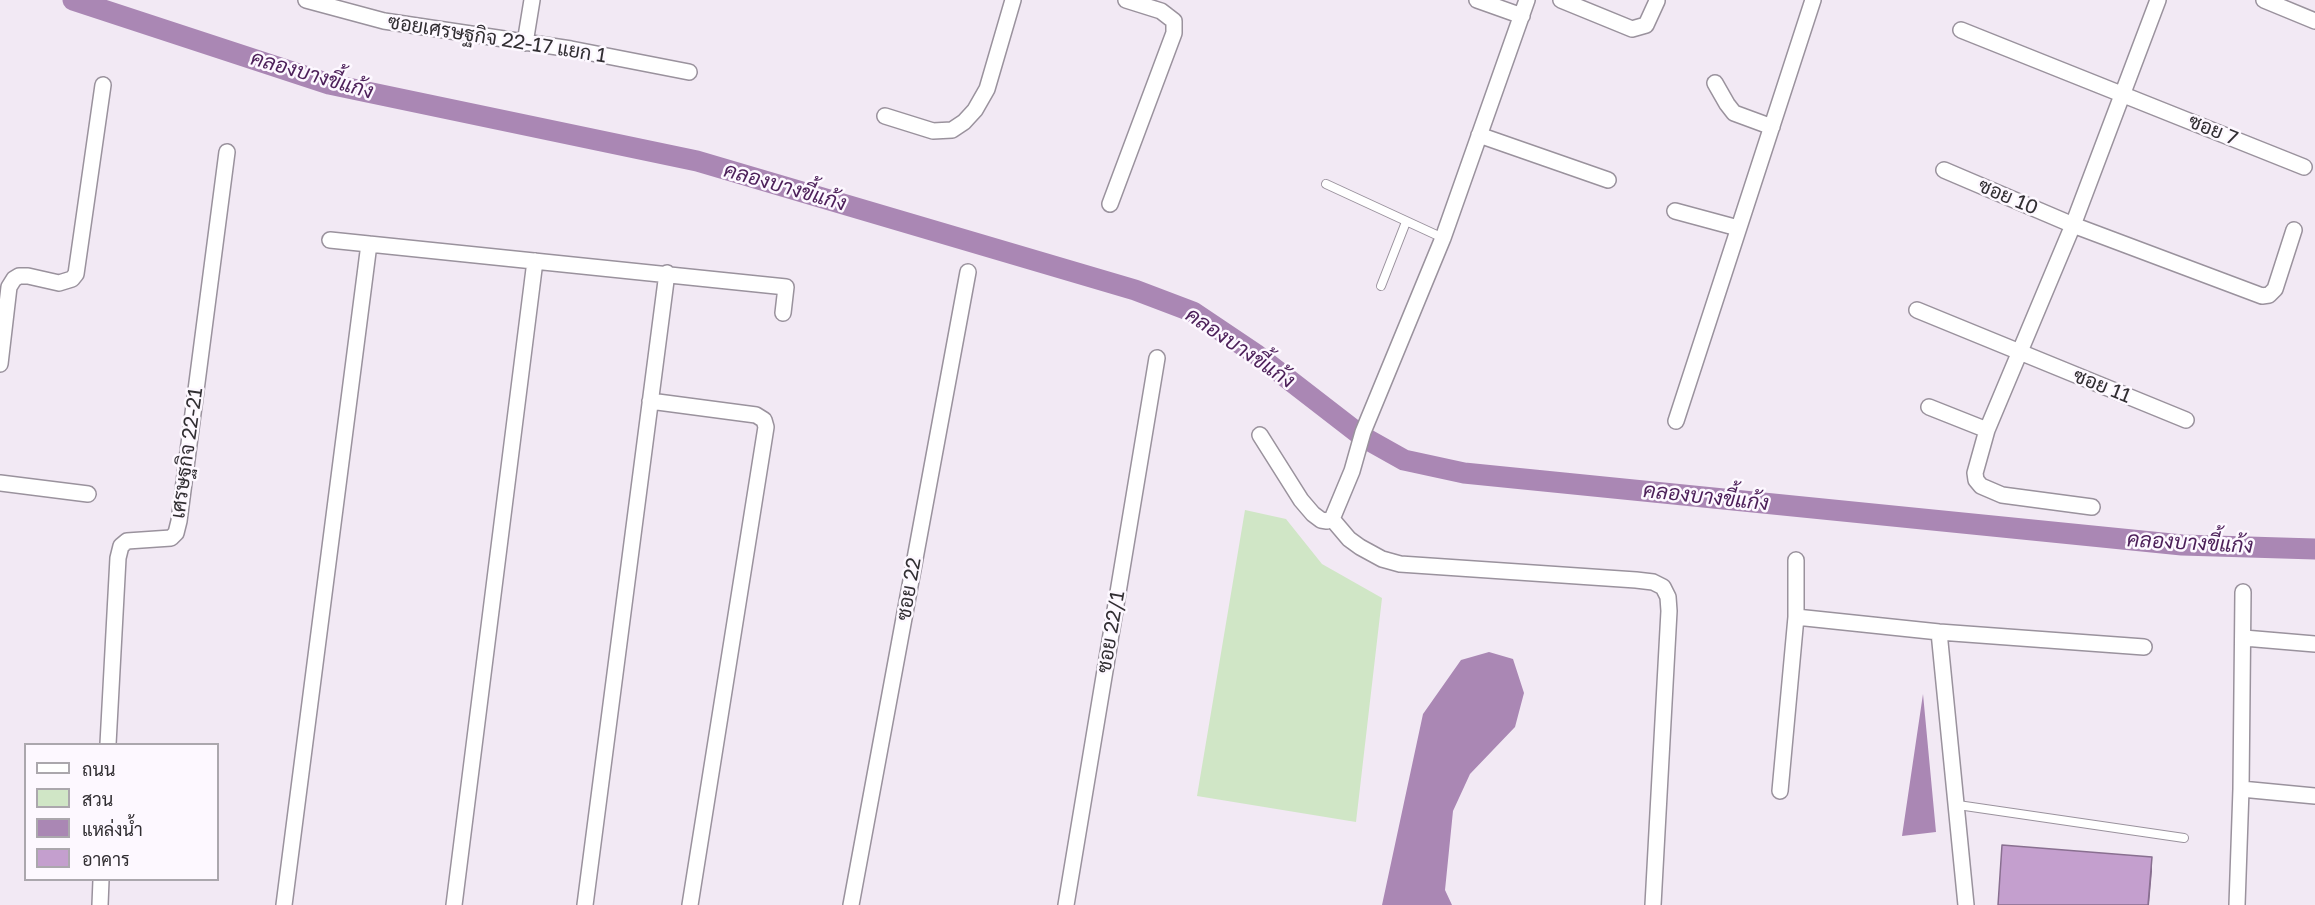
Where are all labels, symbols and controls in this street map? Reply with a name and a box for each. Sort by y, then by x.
street label: ซอยเศรษฐกิจ 22-17 แยก 1 [386,10,608,68]
water label: คลองบางขี้แก้ง [248,45,376,105]
street label: ซอย 7 [2185,109,2241,151]
water label: คลองบางขี้แก้ง [721,157,849,217]
street label: ซอย 10 [1974,174,2042,220]
water label: คลองบางขี้แก้ง [1181,302,1299,394]
street label: ซอย 11 [2070,364,2134,408]
street label: เศรษฐกิจ 22-21 [166,386,208,520]
water label: คลองบางขี้แก้ง [1642,478,1770,516]
water label: คลองบางขี้แก้ง [2126,527,2254,559]
street label: ซอย 22 [892,556,926,622]
street label: ซอย 22/1 [1092,589,1130,675]
legend [24,743,219,881]
text: ถนน [82,758,115,780]
text: สวน [82,788,113,810]
text: แหล่งน้ำ [82,818,143,840]
text: อาคาร [82,848,130,870]

